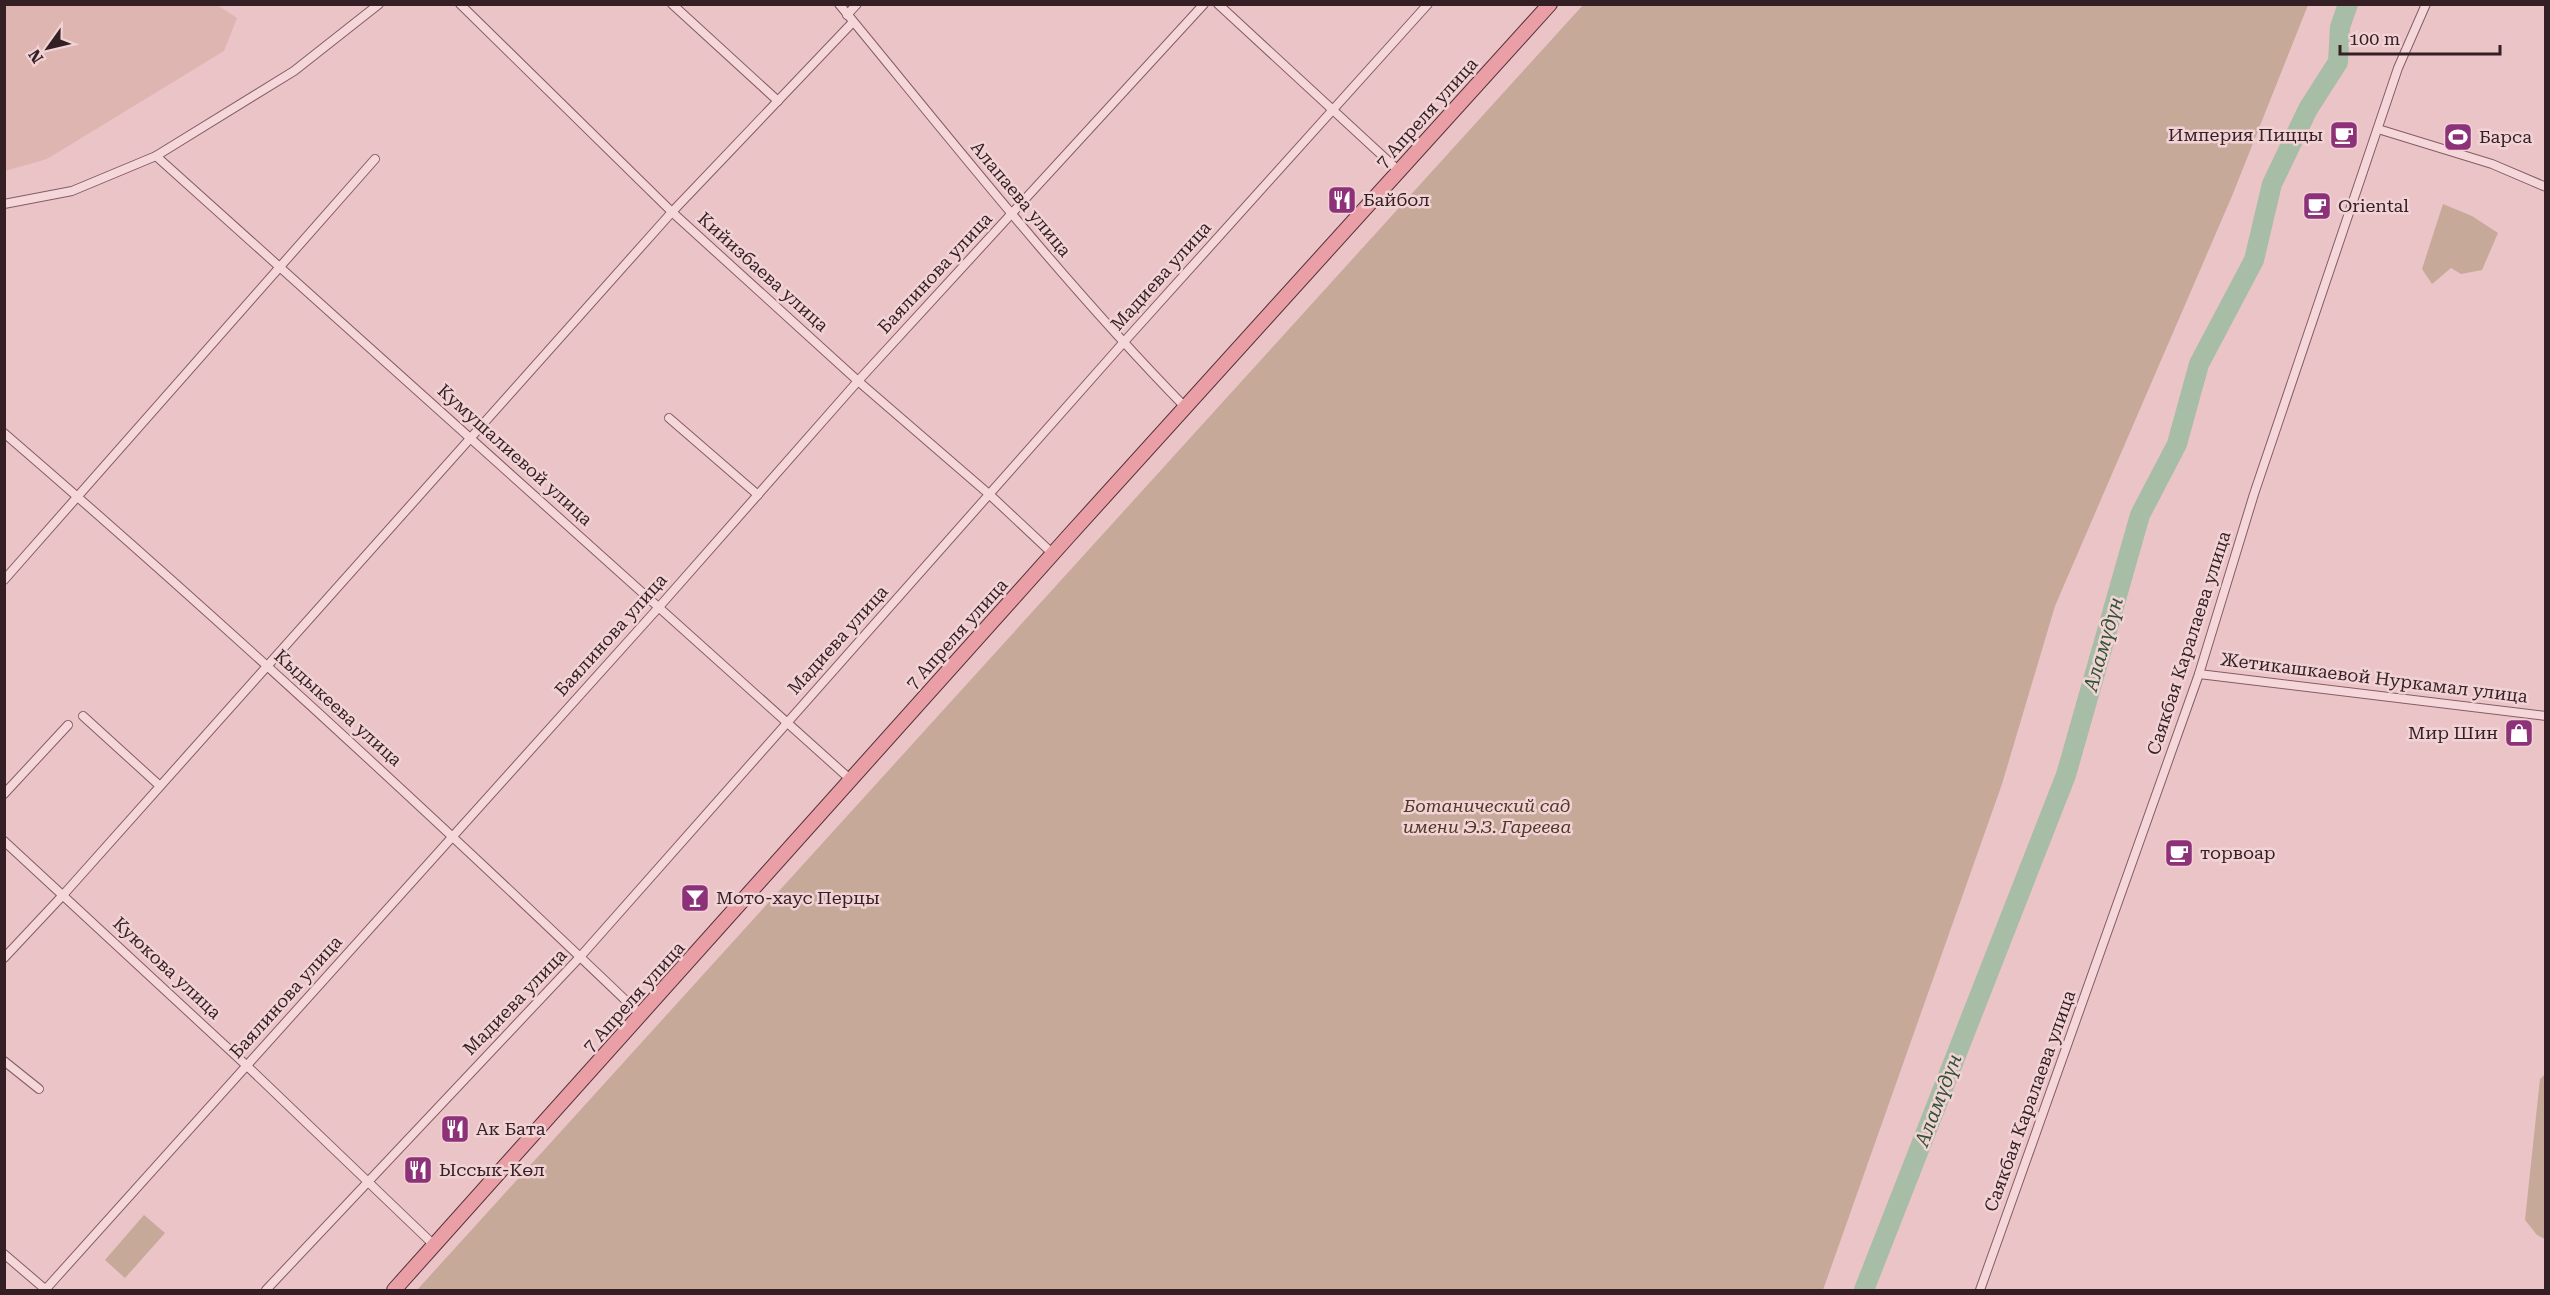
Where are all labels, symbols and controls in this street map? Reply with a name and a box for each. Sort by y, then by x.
north arrow [18,18,78,78]
scale bar [2340,18,2500,56]
text: 100 m [2349,28,2400,49]
text: N [25,46,47,67]
street label: 7 Апреля улица [1371,53,1482,172]
cafe icon: Империя Пиццы [2328,119,2360,151]
sports icon: Барса [2442,121,2474,153]
place label: Империя Пиццы [2168,124,2323,145]
place label: Барса [2479,126,2532,147]
street label: Алапаева улица [967,137,1076,261]
restaurant icon: Байбол [1326,184,1358,216]
place label: Байбол [1363,189,1430,210]
cafe icon: Oriental [2301,190,2333,222]
place label: Oriental [2338,195,2409,216]
street label: Кийизбаева улица [694,208,833,336]
street label: Баялинова улица [873,208,996,337]
street label: Мадиева улица [1106,217,1215,335]
street label: Кумушалиевой улица [434,380,597,530]
street label: Саякбая Каралаева улица [2142,528,2235,757]
street label: Баялинова улица [550,569,671,700]
street label: 7 Апреля улица [901,574,1012,693]
street label: Мадиева улица [783,581,892,699]
water label: Аламүдүн [2078,594,2128,695]
street label: Кыдыкеева улица [270,645,407,770]
street label: Жетикашкаевой Нуркамал улица [2219,648,2529,707]
shop icon: Мир Шин [2503,717,2535,749]
place label: Мир Шин [2408,722,2498,743]
park label: Ботанический сад имени Э.З. Гареева [1403,795,1571,837]
cafe icon: торвоар [2163,837,2195,869]
place label: торвоар [2200,842,2276,863]
bar icon: Мото-хаус Перцы [679,882,711,914]
place label: Мото-хаус Перцы [716,887,880,908]
street label: Куюкова улица [109,912,226,1023]
street label: Баялинова улица [225,931,346,1062]
street label: 7 Апреля улица [578,937,689,1056]
street label: Мадиева улица [459,944,571,1059]
street label: Саякбая Каралаева улица [1980,987,2080,1214]
water label: Аламүдүн [1909,1051,1967,1150]
restaurant icon: Ак Бата [439,1113,471,1145]
place label: Ак Бата [476,1118,546,1139]
restaurant icon: Ыссык-Көл [402,1154,434,1186]
place label: Ыссык-Көл [439,1159,545,1180]

